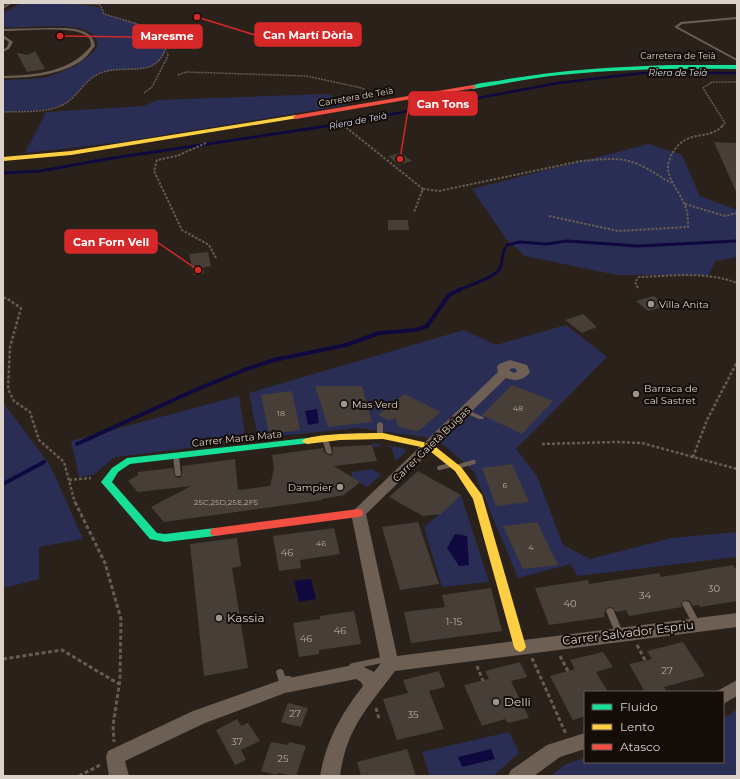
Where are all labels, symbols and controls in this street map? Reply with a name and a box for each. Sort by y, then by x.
callout: Can Martí Dòria [255,23,361,46]
callout: Maresme [133,25,202,48]
text: Can Martí Dòria [263,28,353,42]
text: Maresme [140,29,194,43]
street label: Carretera de Teià [640,50,716,61]
water label: Riera de Teià [649,67,707,78]
street label: Carretera de Teià [318,85,394,108]
callout: Can Tons [409,92,477,115]
text: Can Tons [417,97,469,111]
water label: Riera de Teià [328,109,388,132]
callout: Can Forn Vell [65,230,157,253]
text: Can Forn Vell [73,235,149,249]
place label: Villa Anita [659,298,709,311]
marker: Villa Anita [646,299,656,309]
place label: Barraca de cal Sastret [644,382,698,407]
marker: Barraca de cal Sastret [631,389,641,399]
place label: Mas Verd [352,398,398,411]
marker: Mas Verd [339,399,349,409]
house number: 48 [513,403,523,413]
street label: Carrer Gaietà Buïgas [390,404,473,485]
house number: 18 [277,408,285,418]
street label: Carrer Marta Mata [191,427,283,450]
house number: 6 [503,480,508,490]
place label: Dampier [288,481,332,494]
marker: Dampier [335,482,345,492]
house number: 25C,25D,25E,2F5 [194,497,259,507]
house number: 46 [316,538,326,548]
house number: 4 [528,542,534,552]
house number: 46 [281,546,293,559]
house number: 30 [708,582,721,595]
house number: 34 [639,589,652,602]
house number: 40 [563,597,577,610]
place label: Kassia [227,610,264,625]
marker: Kassia [214,613,224,623]
house number: 1-15 [446,615,463,628]
street label: Carrer Salvador Espriu [561,617,695,648]
house number: 46 [334,624,346,637]
house number: 46 [300,632,312,645]
house number: 27 [661,664,673,677]
legend [584,691,724,763]
place label: Delli [504,694,531,709]
marker: Delli [491,697,501,707]
text: Fluido [620,699,658,714]
house number: 27 [289,707,301,720]
house number: 35 [407,708,419,721]
text: Lento [620,719,655,734]
house number: 37 [231,735,243,748]
text: Atasco [620,739,660,754]
house number: 25 [277,752,289,765]

